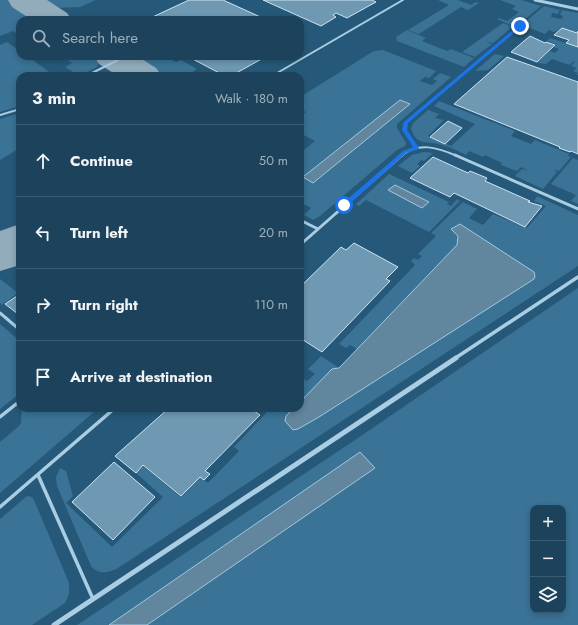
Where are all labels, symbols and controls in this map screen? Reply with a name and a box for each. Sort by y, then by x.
search box [16,16,304,60]
route end [511,17,529,35]
icon: search [30,27,52,49]
text: Search here [62,27,138,49]
text: 3 min [32,86,76,110]
text: Walk · 180 m [215,89,288,108]
icon: ahead [32,150,54,172]
text: Continue [70,150,133,172]
text: 50 m [259,151,288,170]
route start [335,196,353,214]
icon: left [32,222,54,244]
text: Turn left [70,222,128,244]
text: 20 m [259,223,288,242]
icon: right [32,294,54,316]
text: Turn right [70,294,138,316]
text: 110 m [254,295,288,314]
icon: arrive [32,366,54,388]
text: Arrive at destination [70,366,212,388]
map controls [530,505,566,613]
button: + [530,505,566,541]
button: − [530,541,566,577]
button: layers [530,577,566,613]

